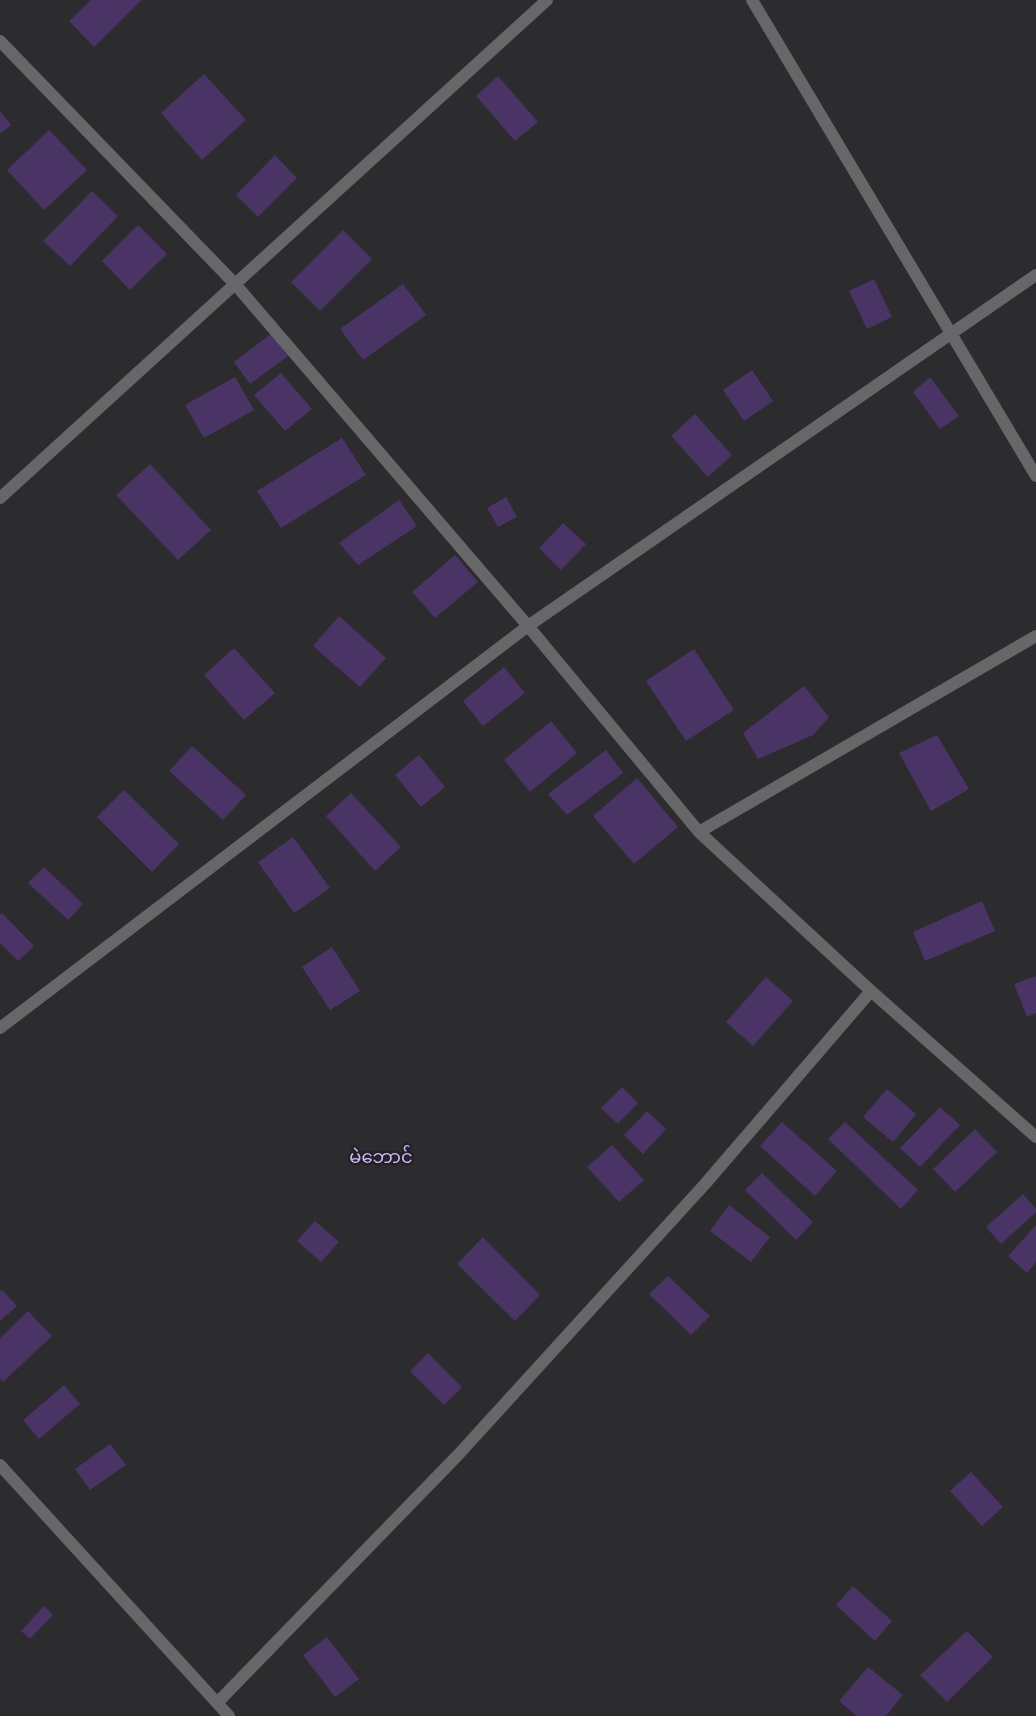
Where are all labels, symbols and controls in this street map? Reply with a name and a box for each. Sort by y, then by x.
district label: မဲဘောင် [349,1146,413,1168]

